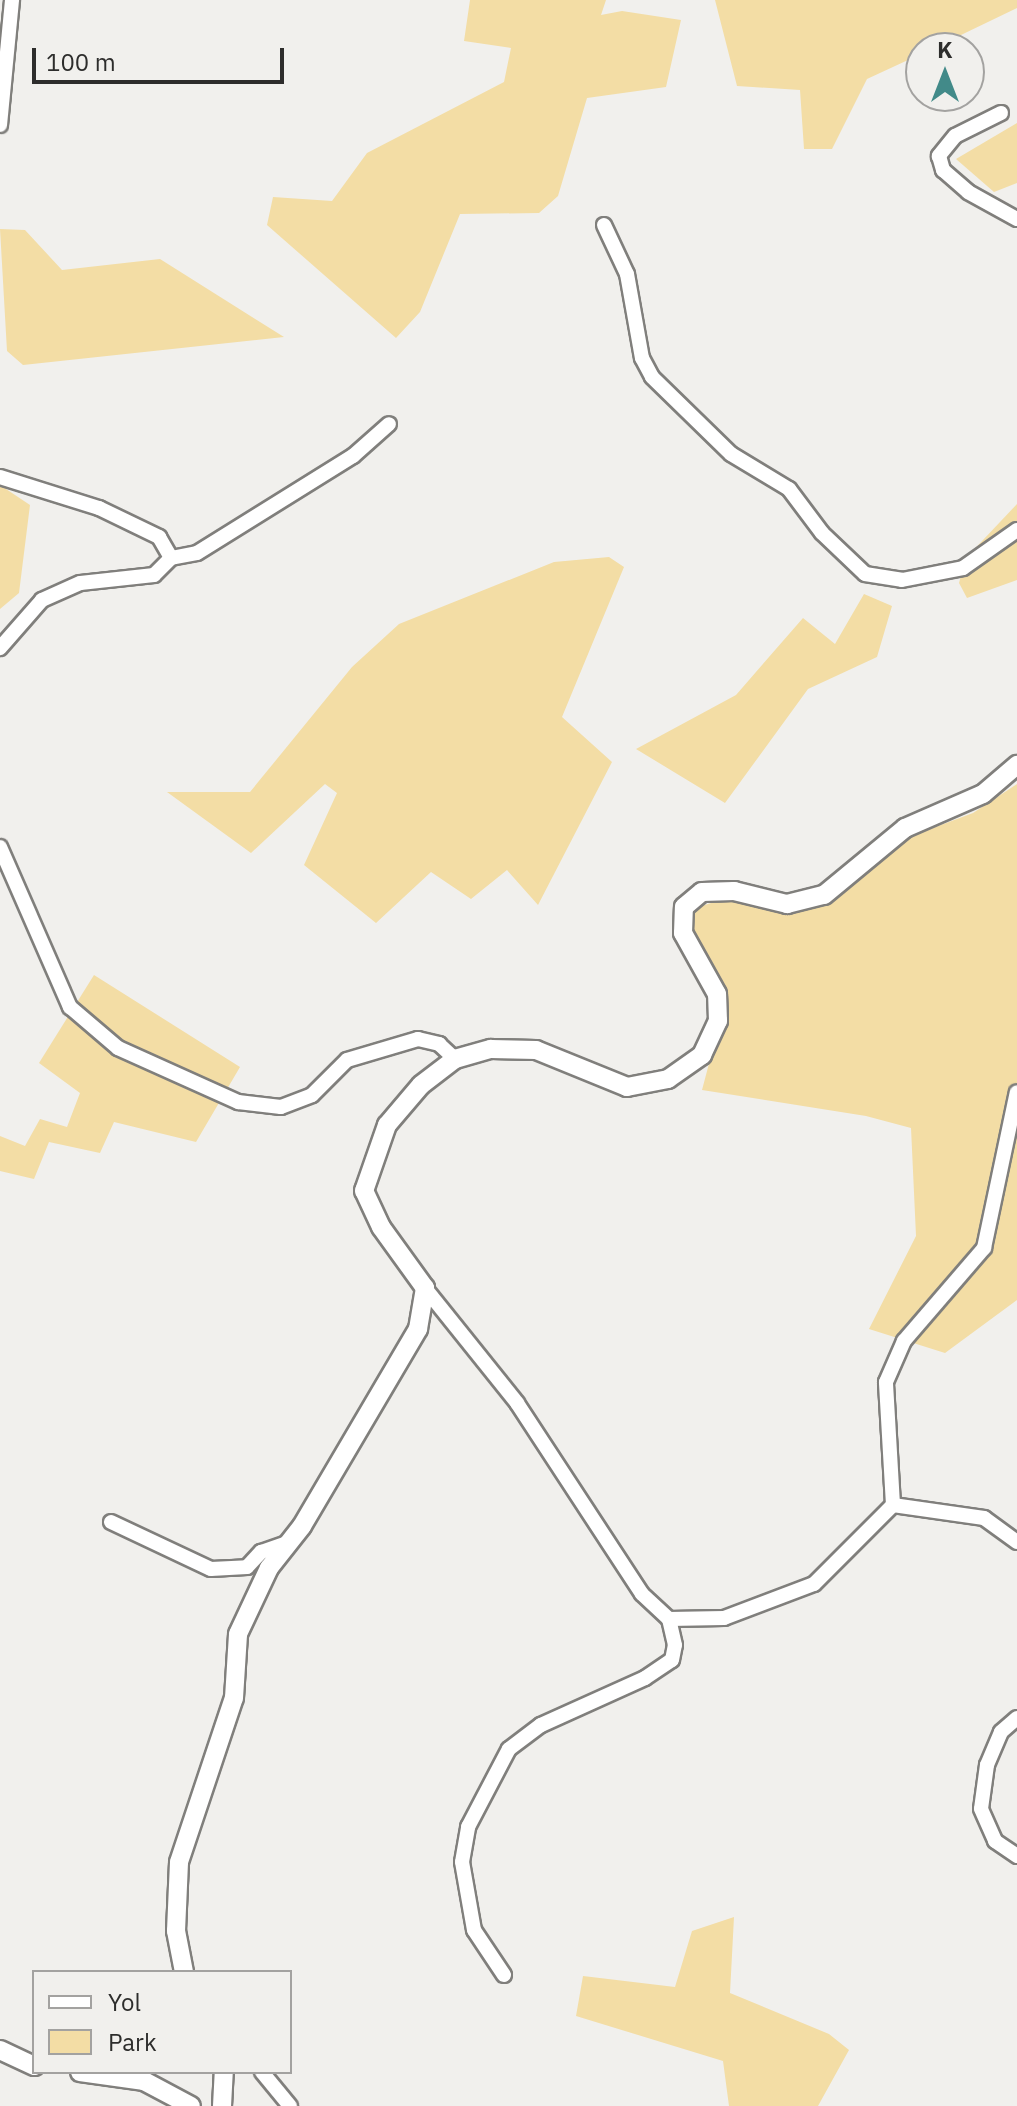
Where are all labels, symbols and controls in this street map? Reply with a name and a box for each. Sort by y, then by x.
scale bar [36,32,288,82]
north arrow [905,32,985,112]
text: K [937,35,953,64]
text: 100 m [46,46,116,78]
legend [32,1970,292,2074]
text: Yol [108,1986,141,2018]
text: Park [108,2026,157,2058]

